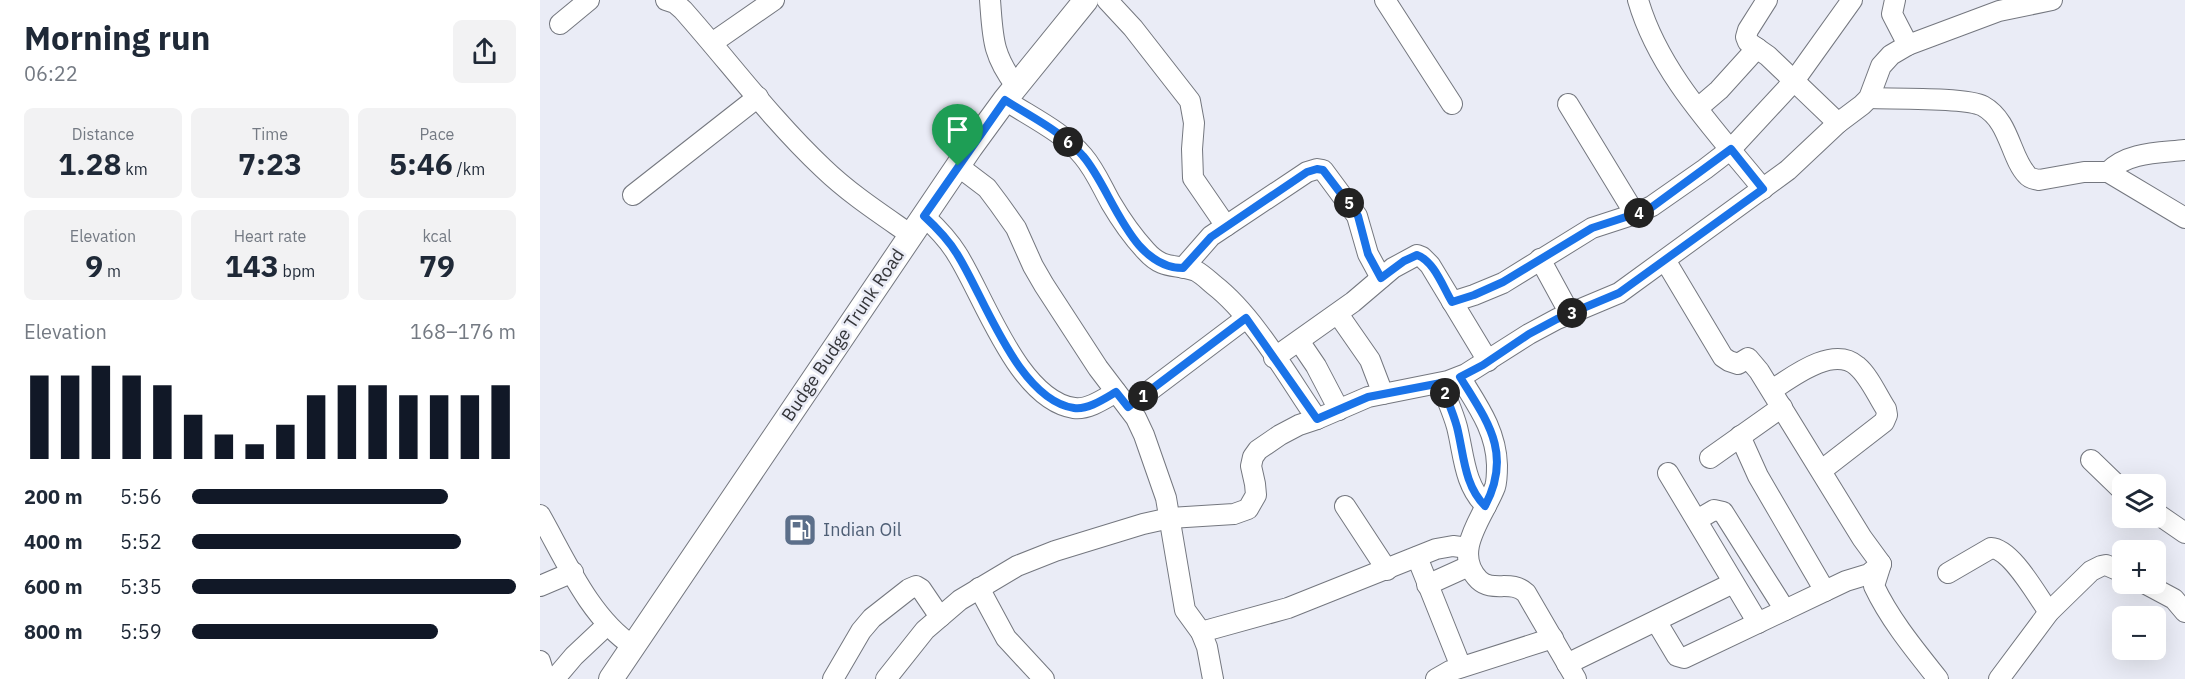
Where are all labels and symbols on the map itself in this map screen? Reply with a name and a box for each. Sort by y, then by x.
pin [932,104,983,166]
pin: 6 [1053,127,1083,157]
pin: 5 [1334,188,1364,218]
pin: 4 [1624,198,1654,228]
street label: Budge Budge Trunk Road [776,244,909,426]
pin: 3 [1557,298,1587,328]
pin: 2 [1430,378,1460,408]
pin: 1 [1128,381,1158,411]
fuel station icon: Indian Oil [782,512,818,548]
place label: Indian Oil [823,518,902,541]

